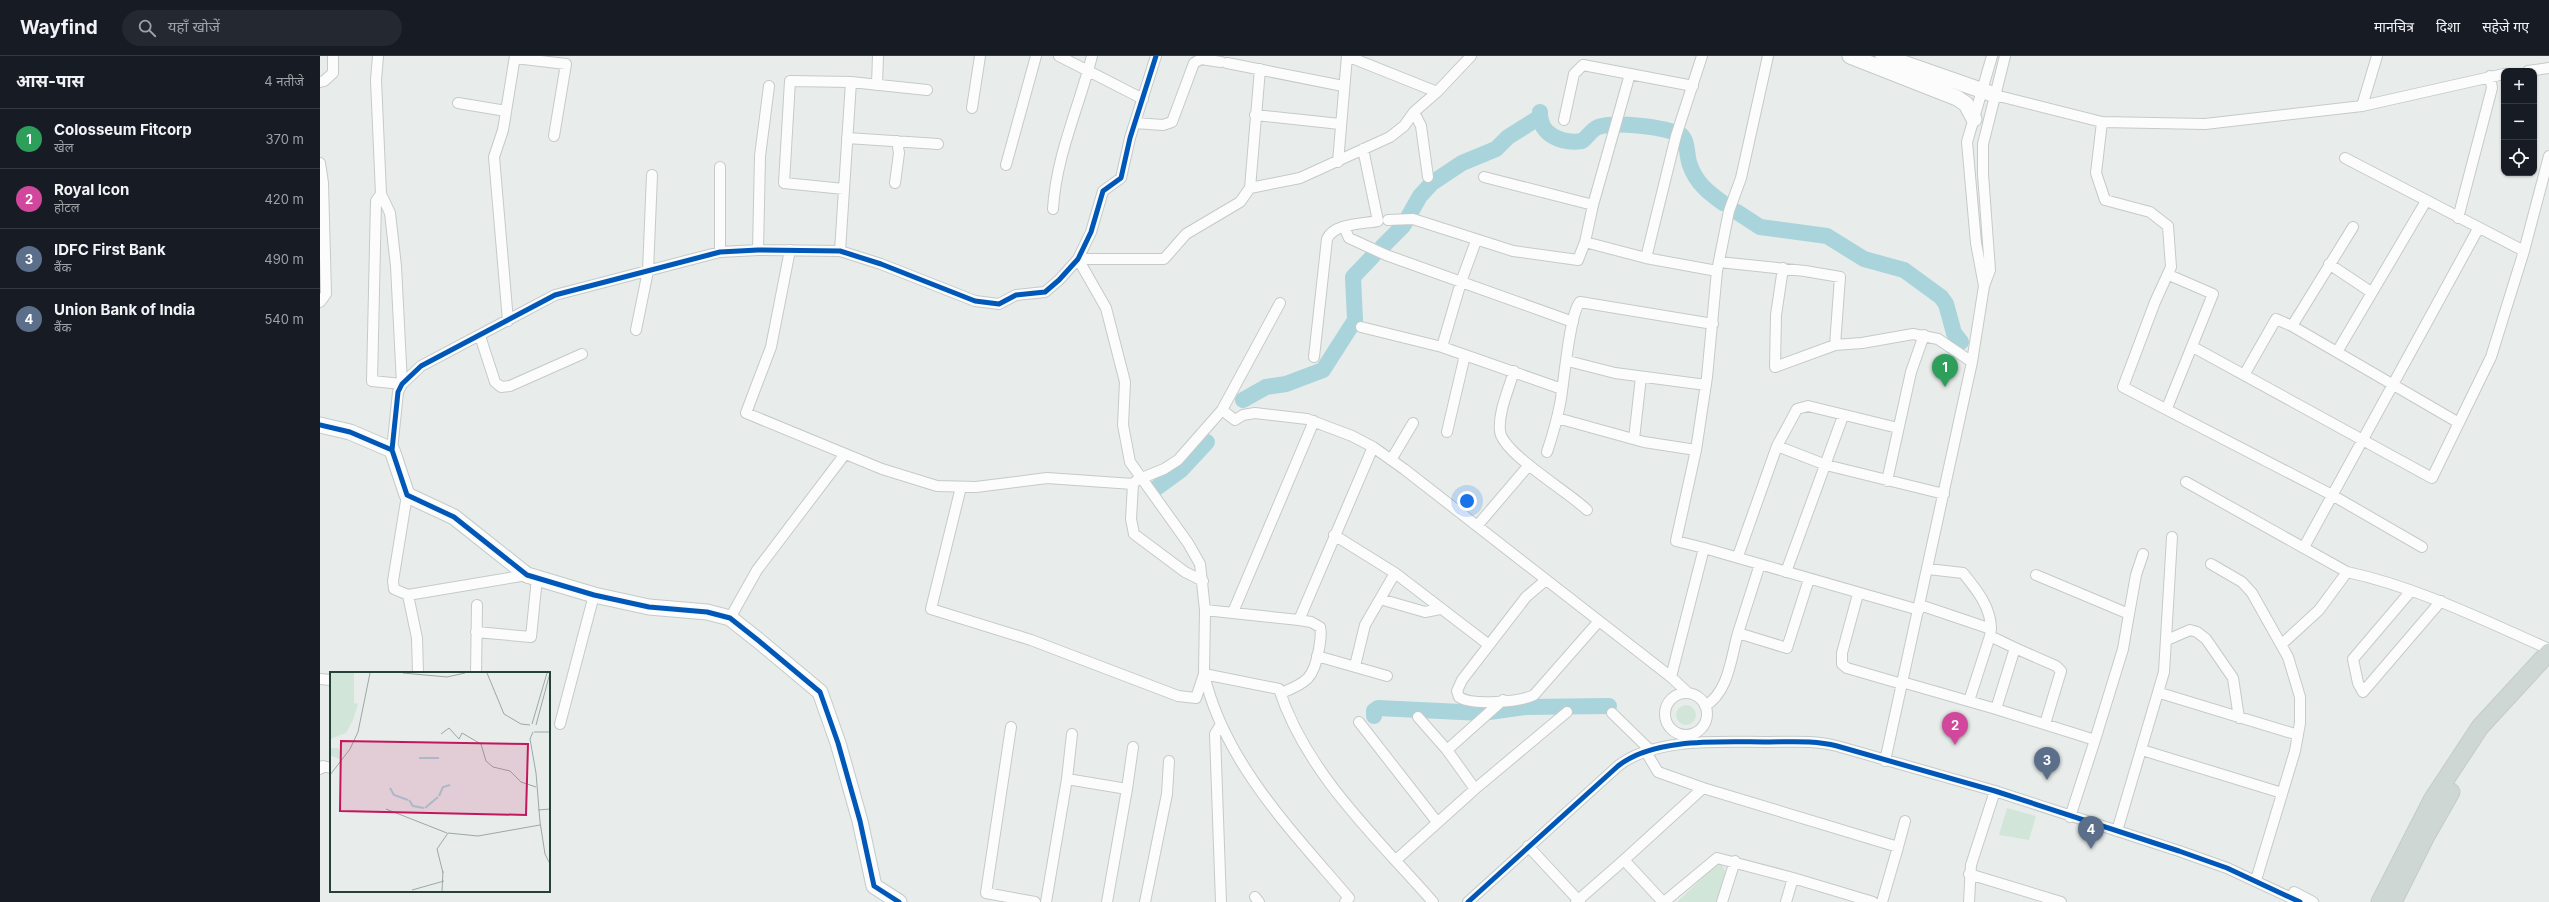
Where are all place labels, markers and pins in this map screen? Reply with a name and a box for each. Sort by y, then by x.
pin: 1 [1932,354,1958,387]
pin: 2 [1942,712,1968,745]
pin: 3 [2034,747,2060,780]
pin: 4 [2078,816,2104,849]

